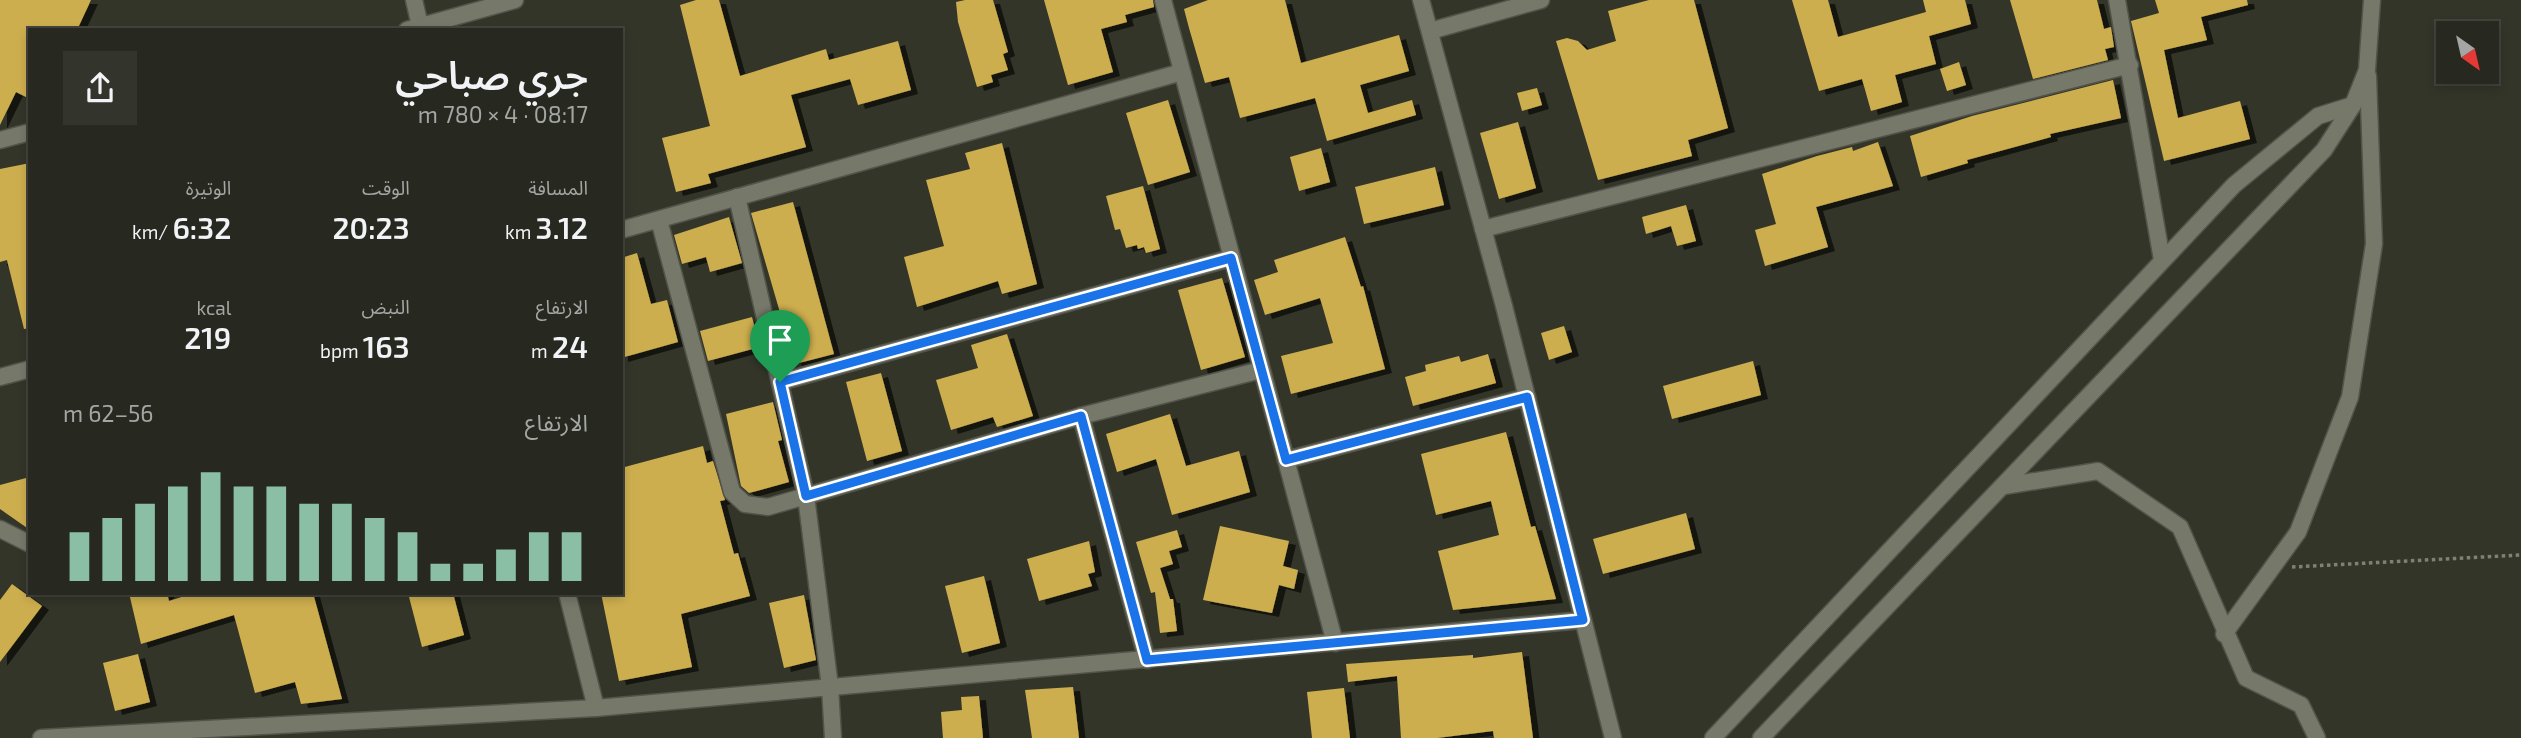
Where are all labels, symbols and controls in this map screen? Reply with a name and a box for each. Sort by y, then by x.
north arrow [2436,21,2499,84]
map controls [2436,21,2499,84]
button: share [63,51,137,125]
text: جري صباحي [395,51,588,97]
text: 08:17 · 4 × 780 m [418,100,588,128]
text: الوتيرة [186,176,231,199]
text: الوقت [362,176,410,199]
text: المسافة [528,176,588,199]
text: 6:32 [172,209,231,245]
text: 20:23 [332,209,410,245]
text: 3.12 [536,209,588,245]
text: /km [132,220,172,243]
text: km [505,220,536,243]
text: النبض [361,295,410,318]
text: الارتفاع [536,295,588,318]
text: kcal [197,296,231,319]
pin [750,310,810,382]
text: 219 [184,319,231,355]
icon: arrive [761,321,799,359]
text: 163 [363,328,410,364]
text: 24 [552,328,588,364]
text: bpm [320,339,363,362]
text: m [531,339,552,362]
text: 56–62 m [63,399,154,427]
text: الارتفاع [525,408,588,436]

